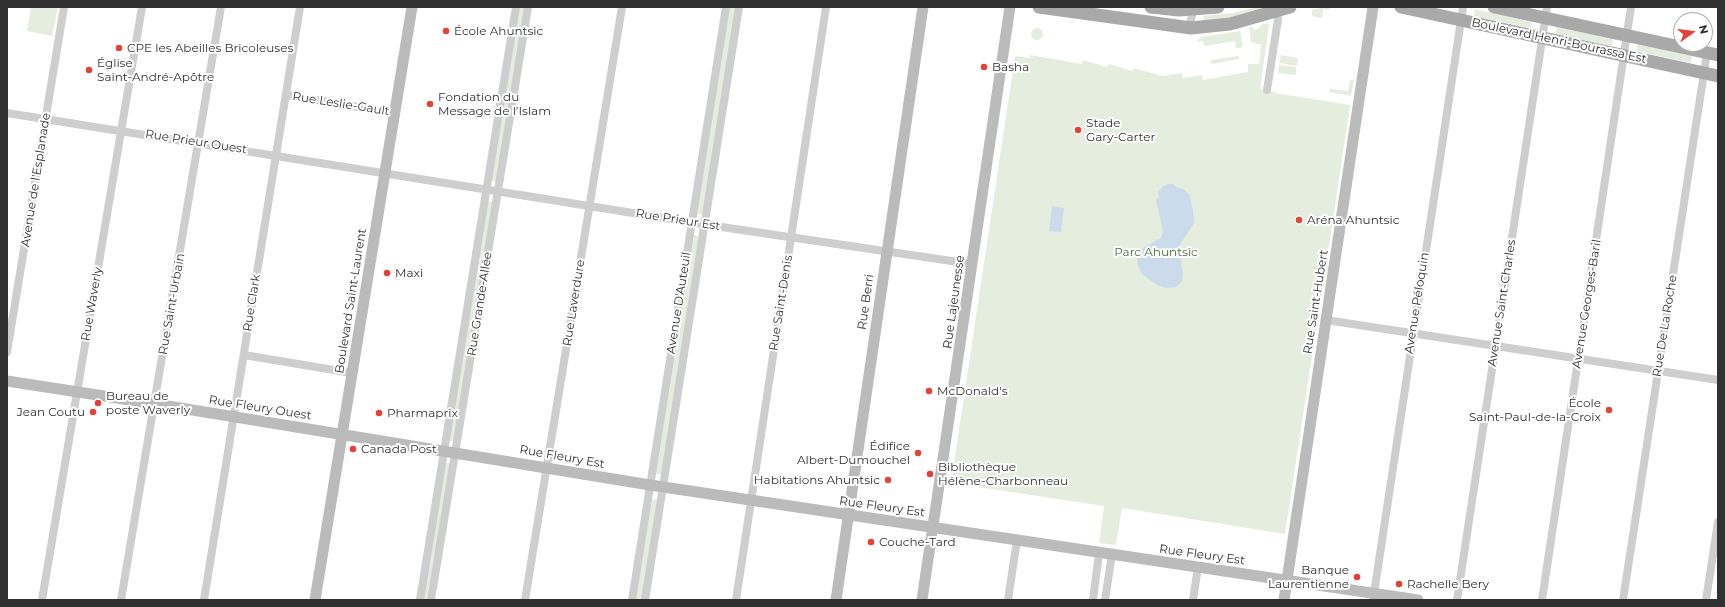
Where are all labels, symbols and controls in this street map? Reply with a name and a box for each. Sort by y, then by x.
north arrow [1673,12,1713,52]
street label: Boulevard Henri-Bourassa Est [1470,15,1648,67]
text: N [1696,23,1712,35]
place label: École Ahuntsic [454,24,543,38]
marker: École Ahuntsic [441,26,451,36]
place label: CPE les Abeilles Bricoleuses [127,41,293,55]
marker: CPE les Abeilles Bricoleuses [114,43,124,53]
place label: Église Saint-André-Apôtre [97,56,214,84]
place label: Basha [992,60,1029,74]
marker: Basha [979,62,989,72]
marker: Église Saint-André-Apôtre [84,65,94,75]
street label: Rue Leslie-Gault [291,89,391,119]
place label: Fondation du Message de l’Islam [438,90,551,118]
marker: Fondation du Message de l’Islam [425,99,435,109]
street label: Avenue de l'Esplanade [18,112,54,248]
place label: Stade Gary-Carter [1086,116,1155,144]
marker: Stade Gary-Carter [1073,125,1083,135]
street label: Rue Prieur Ouest [144,127,248,157]
street label: Rue Prieur Est [635,206,721,234]
place label: Aréna Ahuntsic [1307,213,1399,227]
marker: Aréna Ahuntsic [1294,215,1304,225]
street label: Boulevard Saint-Laurent [332,228,370,374]
street label: Avenue Saint-Charles [1485,238,1519,368]
street label: Avenue Georges-Baril [1570,239,1604,369]
park label: Parc Ahuntsic [1114,245,1198,259]
street label: Rue Saint-Hubert [1301,249,1331,355]
street label: Rue Grande-Allée [465,251,495,357]
street label: Avenue D'Auteuil [664,251,694,355]
street label: Avenue Péloquin [1402,251,1432,355]
street label: Rue Saint-Urbain [156,252,188,356]
street label: Rue Saint-Denis [766,254,796,352]
street label: Rue Lajeunesse [940,254,968,350]
street label: Rue Laverdure [560,259,588,347]
street label: Rue Waverly [78,266,106,342]
place label: Maxi [395,266,423,280]
marker: Maxi [382,268,392,278]
street label: Rue Clark [240,273,264,333]
street label: Rue Berri [855,273,877,331]
street label: Rue De La Roche [1650,274,1680,378]
place label: McDonald's [937,384,1007,398]
marker: McDonald's [924,386,934,396]
place label: Bureau de poste Waverly [106,389,190,417]
street label: Rue Fleury Ouest [208,393,312,423]
place label: École Saint-Paul-de-la-Croix [1469,396,1601,424]
marker: Bureau de poste Waverly [93,398,103,408]
place label: Jean Coutu [17,405,85,419]
marker: École Saint-Paul-de-la-Croix [1604,405,1614,415]
place label: Pharmaprix [387,406,458,420]
marker: Jean Coutu [88,407,98,417]
marker: Pharmaprix [374,408,384,418]
place label: Édifice Albert-Dumouchel [797,439,910,467]
place label: Canada Post [361,442,437,456]
street label: Rue Fleury Est [518,442,606,472]
marker: Canada Post [348,444,358,454]
marker: Édifice Albert-Dumouchel [913,448,923,458]
place label: Bibliothèque Hélène-Charbonneau [938,460,1068,488]
marker: Bibliothèque Hélène-Charbonneau [925,469,935,479]
place label: Habitations Ahuntsic [754,473,880,487]
marker: Habitations Ahuntsic [883,475,893,485]
street label: Rue Fleury Est [838,494,926,520]
place label: Couche-Tard [879,535,956,549]
marker: Couche-Tard [866,537,876,547]
street label: Rue Fleury Est [1158,542,1246,568]
place label: Banque Laurentienne [1268,563,1349,591]
marker: Banque Laurentienne [1352,572,1362,582]
place label: Rachelle Bery [1407,577,1489,591]
marker: Rachelle Bery [1394,579,1404,589]

